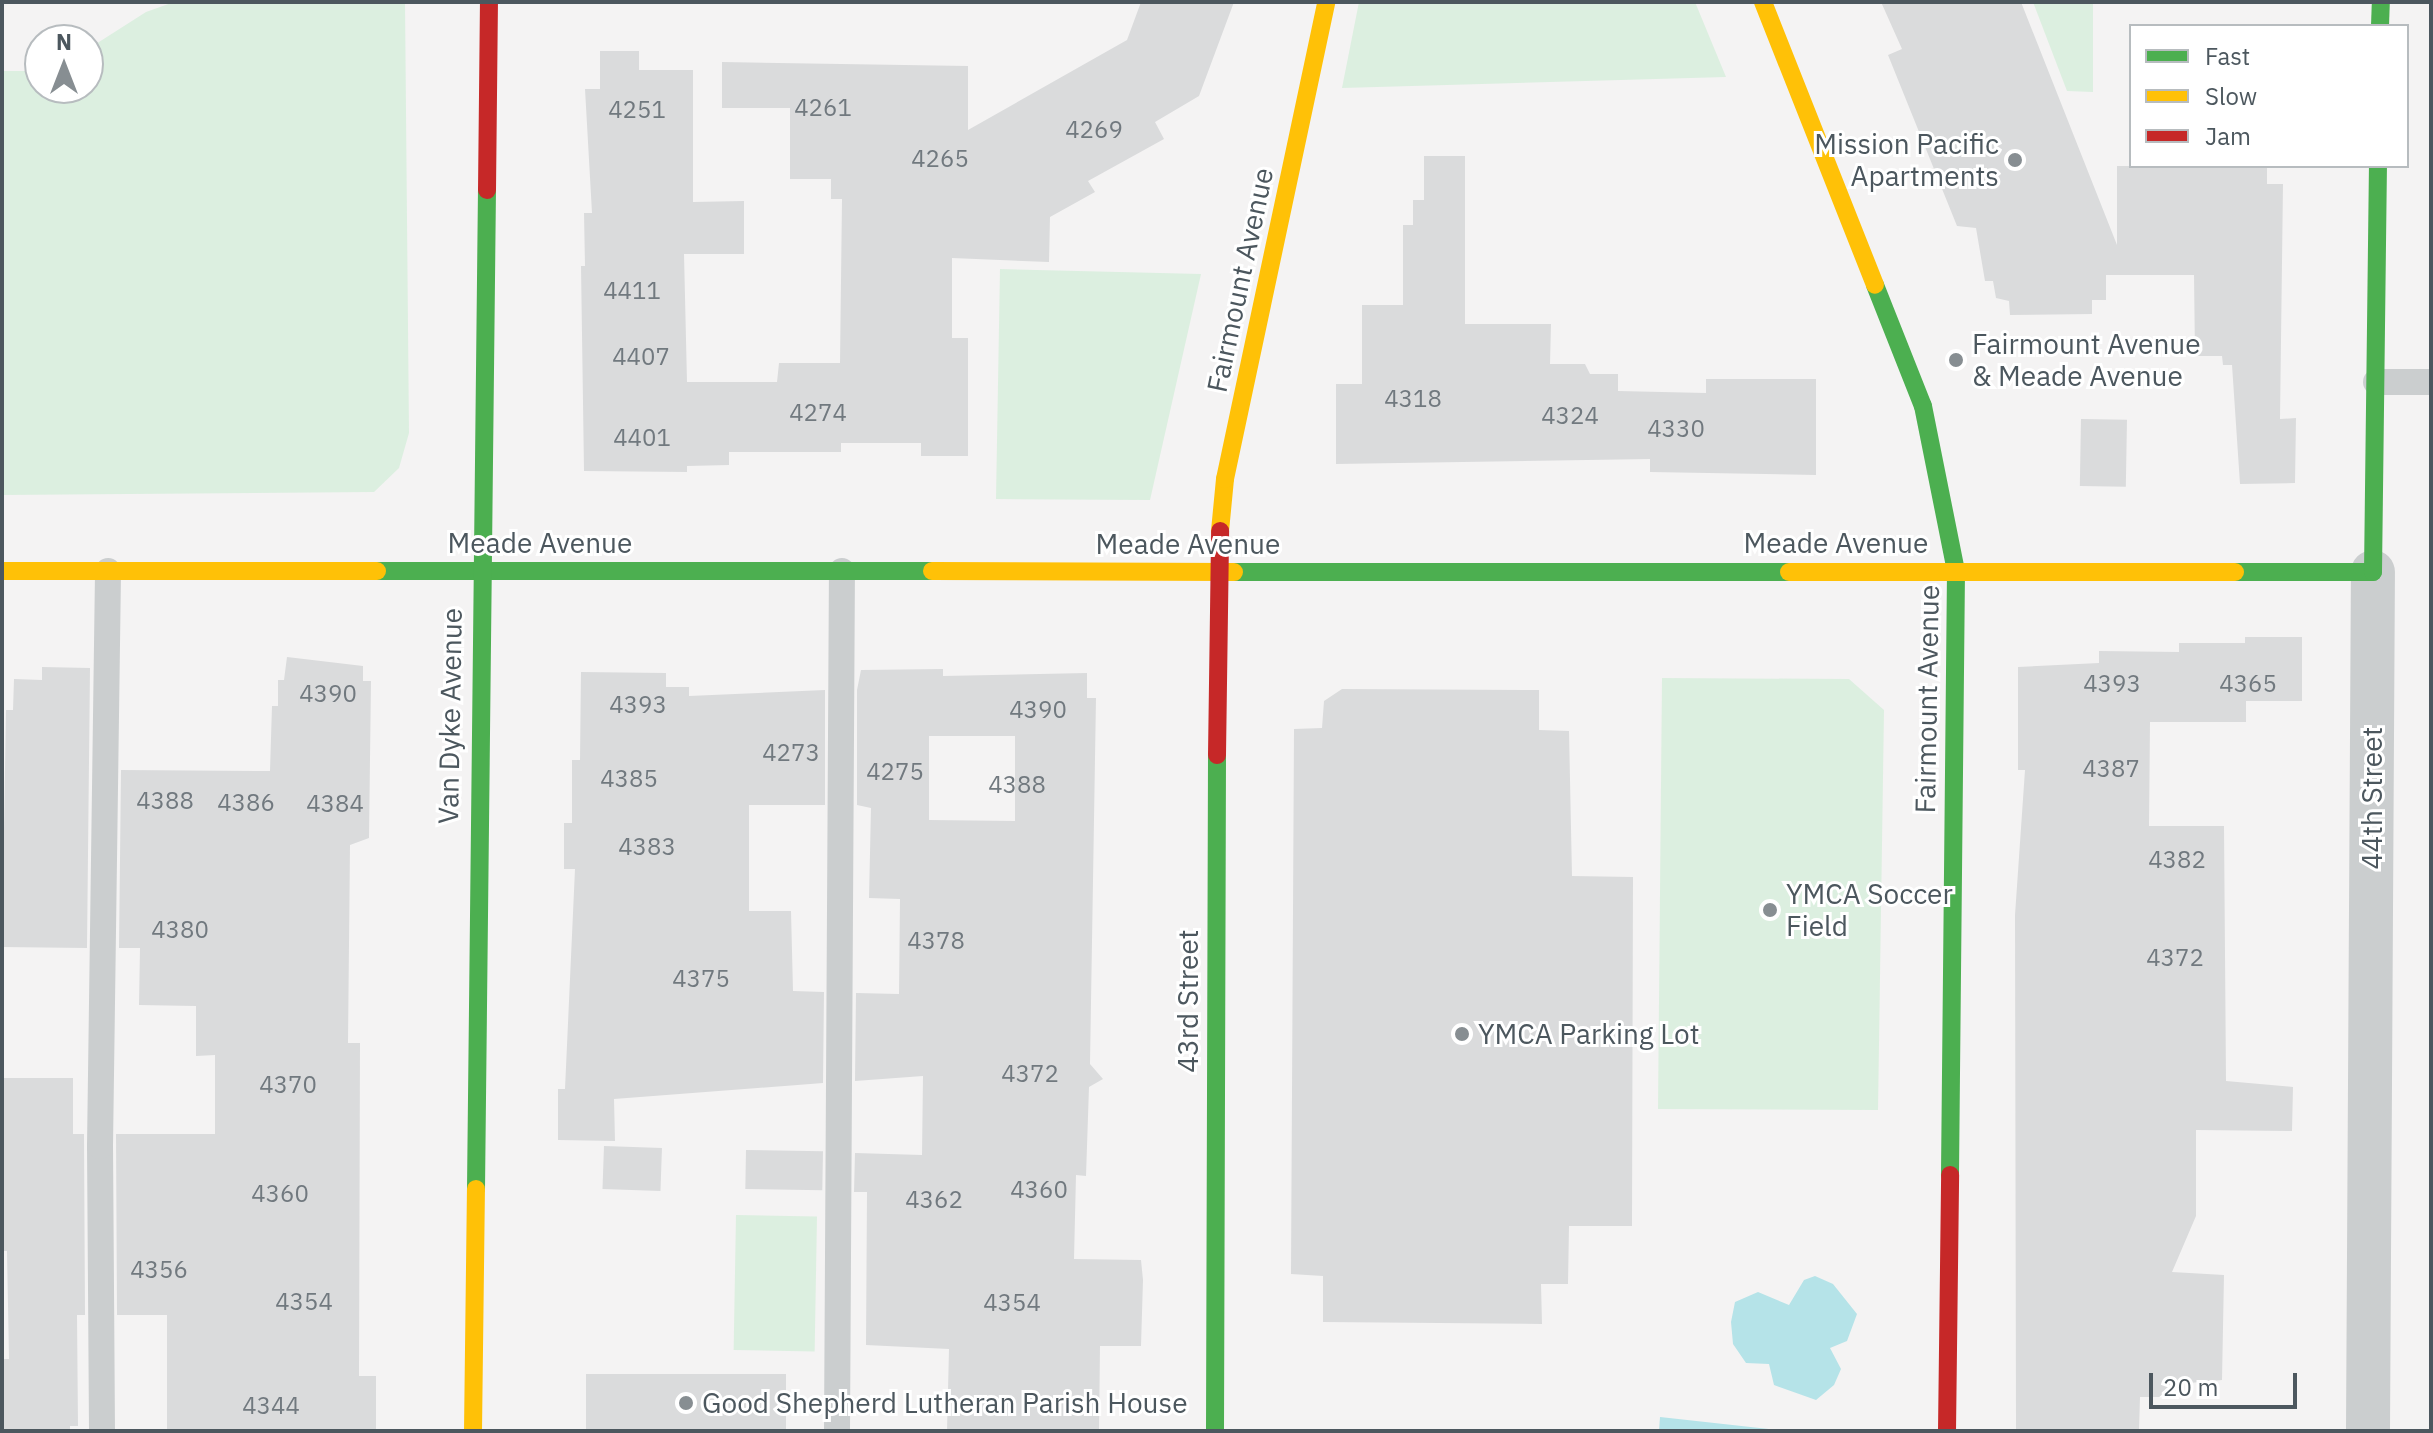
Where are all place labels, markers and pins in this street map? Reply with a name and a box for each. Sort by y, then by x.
place label: Mission Pacific Apartments [1814,127,1999,193]
marker: Mission Pacific Apartments [2006,151,2024,169]
place label: Fairmount Avenue & Meade Avenue [1972,327,2201,393]
marker: Fairmount Avenue & Meade Avenue [1947,351,1965,369]
place label: YMCA Soccer Field [1786,877,1953,943]
marker: YMCA Soccer Field [1761,901,1779,919]
place label: YMCA Parking Lot [1478,1017,1700,1051]
marker: YMCA Parking Lot [1453,1025,1471,1043]
place label: Good Shepherd Lutheran Parish House [702,1386,1188,1420]
marker: Good Shepherd Lutheran Parish House [677,1394,695,1412]

